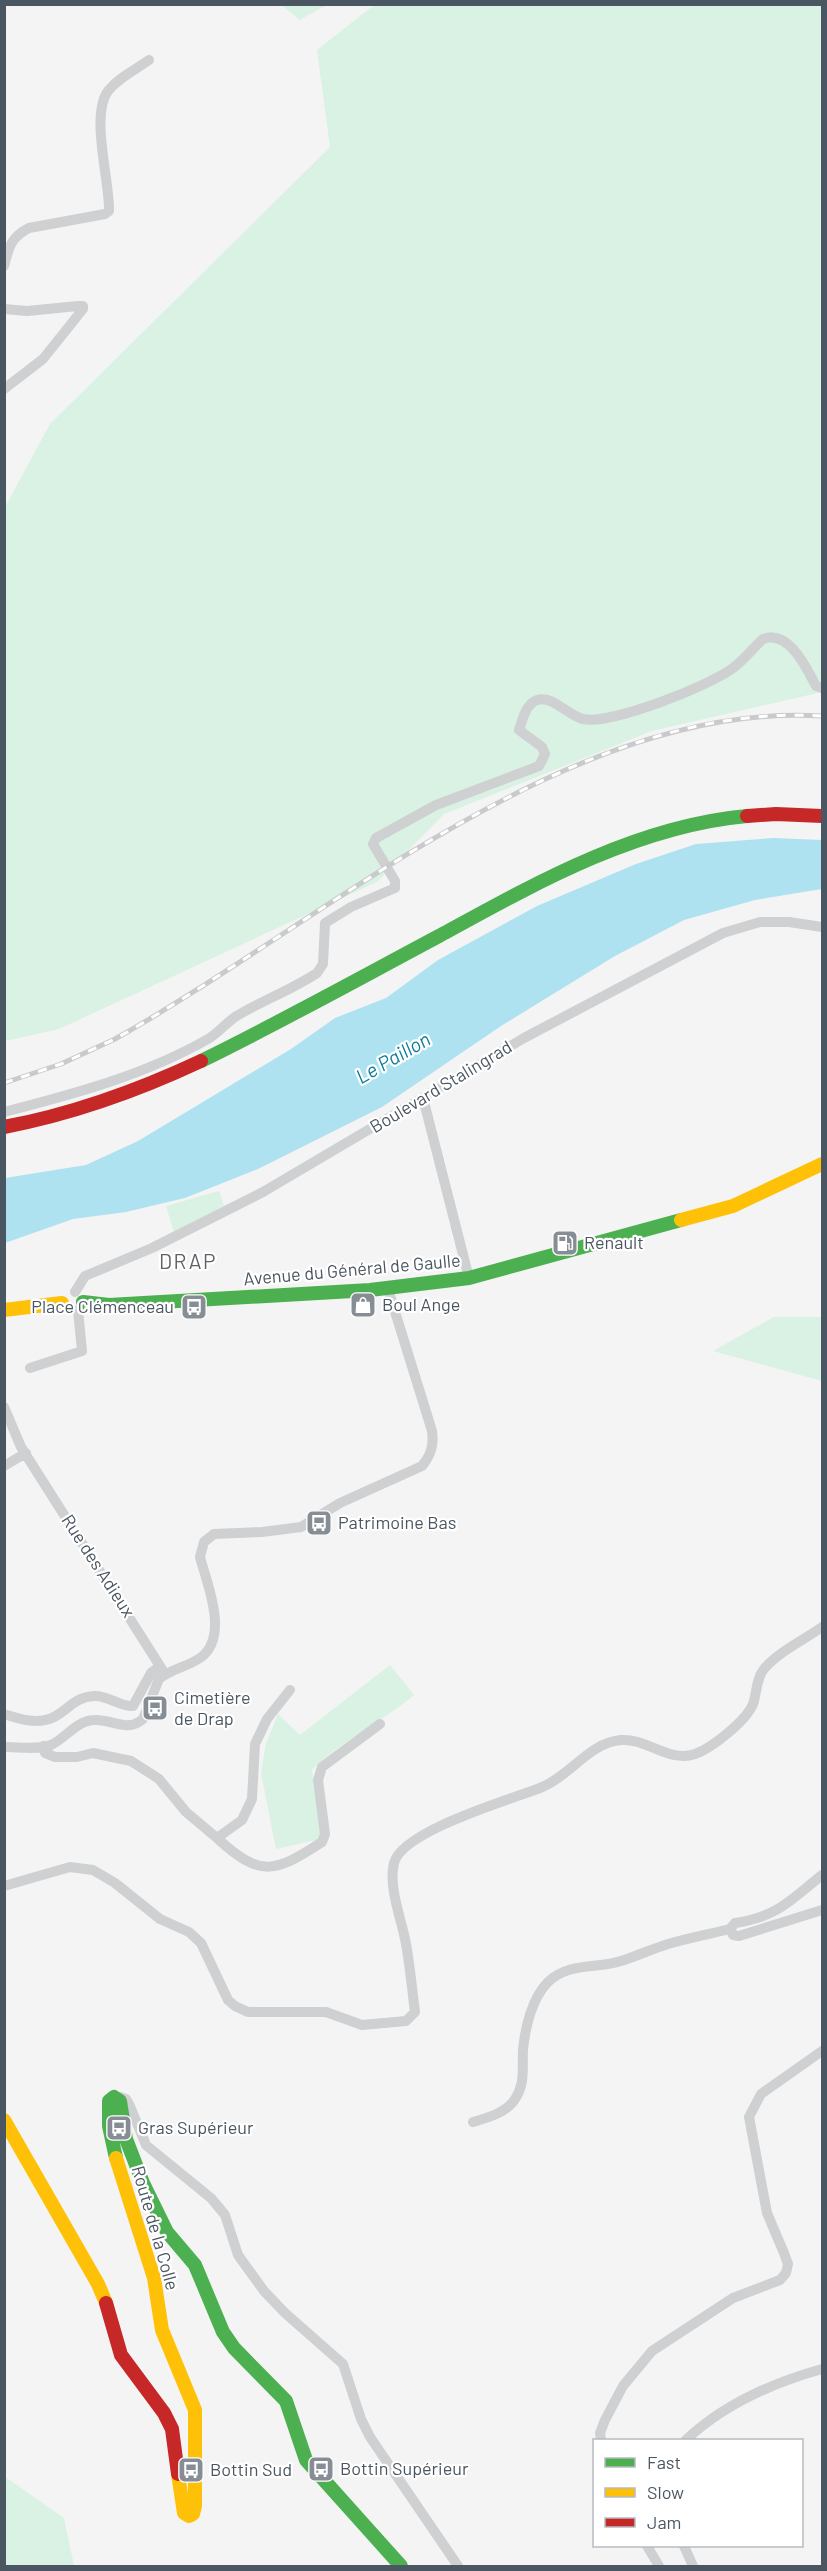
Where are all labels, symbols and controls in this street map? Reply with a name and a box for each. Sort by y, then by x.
water label: Le Paillon [351,1026,434,1088]
street label: Boulevard Stalingrad [366,1035,515,1137]
fuel station icon: Renault [550,1228,580,1258]
place label: Renault [584,1231,644,1253]
district label: DRAP [159,1248,217,1273]
street label: Avenue du Général de Gaulle [242,1249,461,1289]
shop icon: Boul Ange [348,1290,378,1320]
bus stop icon: Place Clémenceau [179,1292,209,1322]
place label: Boul Ange [382,1293,460,1315]
place label: Place Clémenceau [31,1295,174,1317]
bus stop icon: Patrimoine Bas [304,1508,334,1538]
street label: Rue des Adieux [57,1510,141,1621]
place label: Patrimoine Bas [338,1511,456,1533]
place label: Cimetière de Drap [174,1686,251,1729]
bus stop icon: Cimetière de Drap [140,1693,170,1723]
bus stop icon: Gras Supérieur [104,2113,134,2143]
place label: Gras Supérieur [138,2116,254,2138]
street label: Route de la Colle [128,2163,184,2292]
legend [593,2439,803,2547]
text: Fast [647,2451,681,2473]
bus stop icon: Bottin Supérieur [306,2454,336,2484]
bus stop icon: Bottin Sud [176,2455,206,2485]
place label: Bottin Supérieur [340,2457,469,2479]
place label: Bottin Sud [210,2458,292,2480]
text: Slow [647,2481,684,2503]
text: Jam [647,2511,681,2533]

